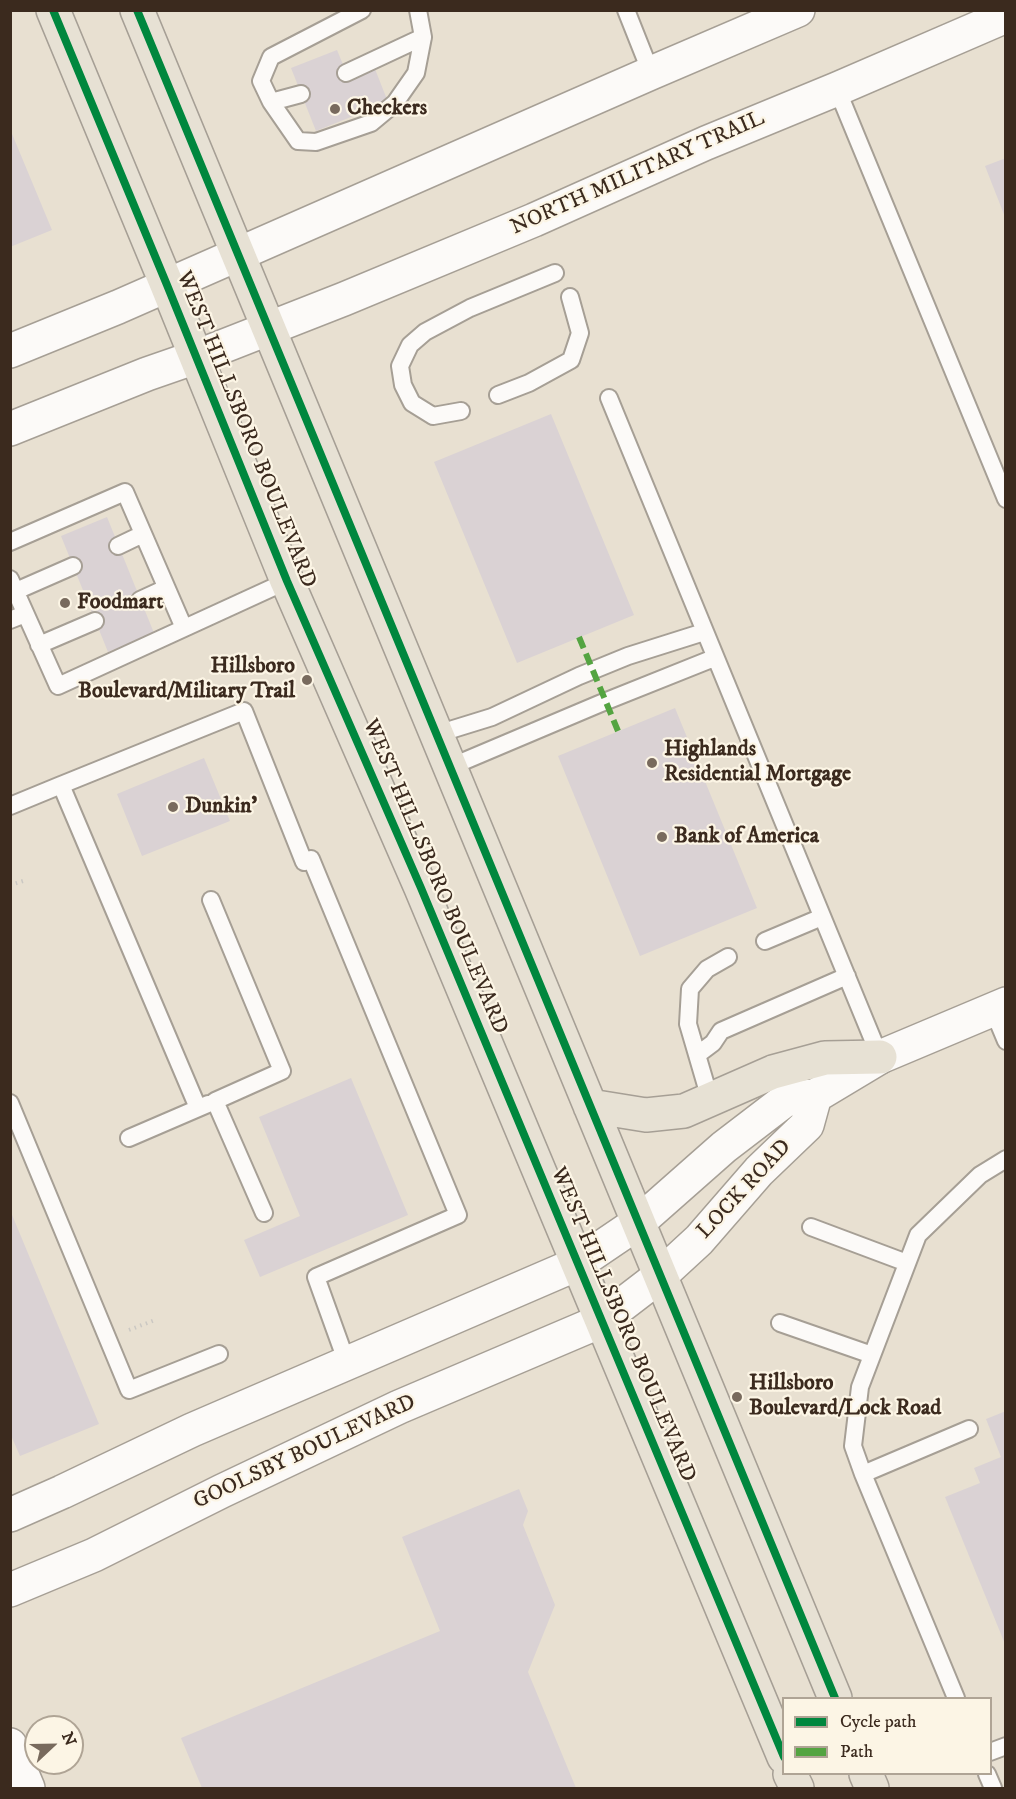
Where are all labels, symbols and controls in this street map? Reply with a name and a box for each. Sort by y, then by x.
place label: Checkers [347,96,427,122]
marker: Checkers [328,102,342,116]
street label: NORTH MILITARY TRAIL [507,106,769,242]
street label: WEST HILLSBORO BOULEVARD [169,268,321,592]
place label: Foodmart [77,590,163,616]
marker: Foodmart [58,596,72,610]
place label: Hillsboro Boulevard/Military Trail [78,654,295,706]
marker: Hillsboro Boulevard/Military Trail [300,673,314,687]
street label: WEST HILLSBORO BOULEVARD [356,716,512,1038]
place label: Highlands Residential Mortgage [664,737,851,788]
marker: Highlands Residential Mortgage [645,756,659,770]
place label: Dunkin' [185,794,257,820]
marker: Dunkin' [166,800,180,814]
place label: Bank of America [674,824,819,850]
marker: Bank of America [655,830,669,844]
street label: LOCK ROAD [692,1135,798,1245]
street label: WEST HILLSBORO BOULEVARD [544,1164,700,1486]
place label: Hillsboro Boulevard/Lock Road [749,1371,941,1422]
street label: GOOLSBY BOULEVARD [190,1390,420,1516]
marker: Hillsboro Boulevard/Lock Road [730,1390,744,1404]
legend [782,1697,992,1775]
text: Cycle path [840,1711,917,1733]
north arrow [24,1715,84,1775]
text: N [57,1729,81,1749]
text: Path [840,1741,873,1763]

